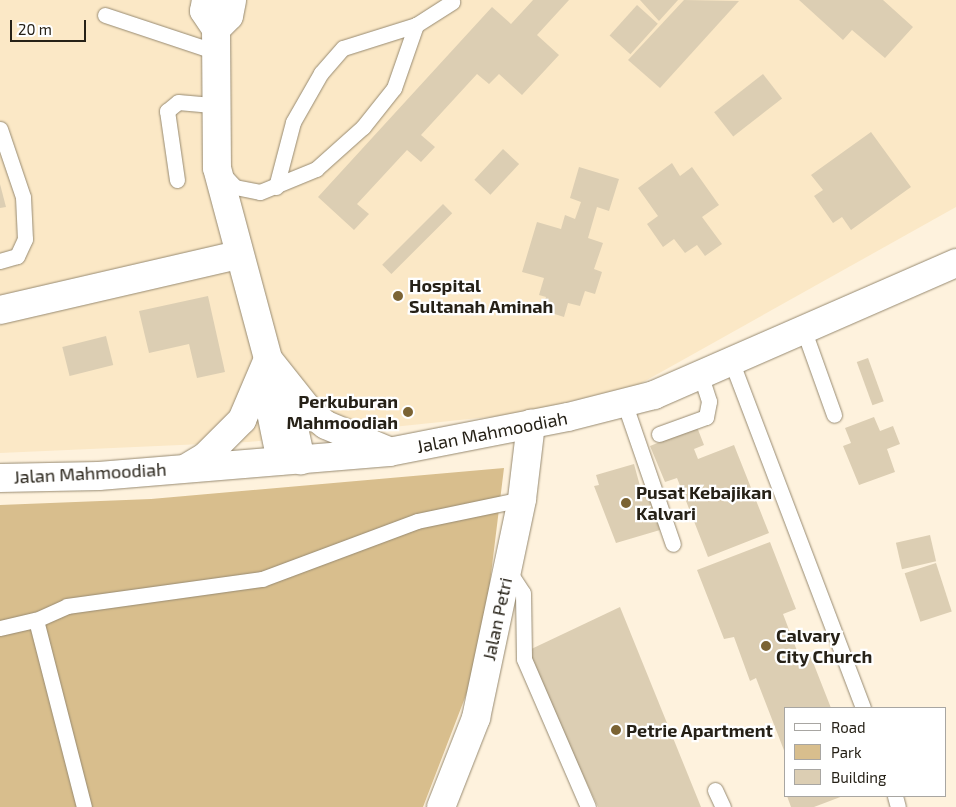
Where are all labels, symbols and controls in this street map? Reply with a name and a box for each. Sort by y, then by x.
scale bar [12,10,89,42]
text: 20 m [18,20,52,38]
place label: Hospital Sultanah Aminah [409,275,554,318]
marker: Hospital Sultanah Aminah [391,289,405,303]
place label: Perkuburan Mahmoodiah [287,391,398,434]
marker: Perkuburan Mahmoodiah [402,406,414,418]
street label: Jalan Mahmoodiah [415,407,569,457]
street label: Jalan Mahmoodiah [13,458,167,488]
place label: Pusat Kebajikan Kalvari [636,482,772,524]
marker: Pusat Kebajikan Kalvari [620,497,632,509]
street label: Jalan Petri [478,575,516,663]
place label: Calvary City Church [776,625,873,668]
marker: Calvary City Church [760,640,772,652]
legend [784,707,946,797]
text: Road [831,718,866,736]
place label: Petrie Apartment [626,719,773,741]
marker: Petrie Apartment [610,724,622,736]
text: Park [831,743,862,761]
text: Building [831,768,886,786]

